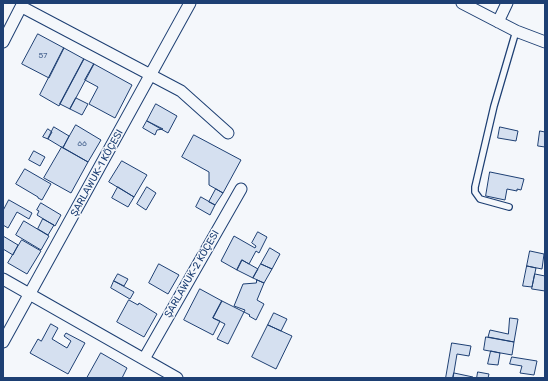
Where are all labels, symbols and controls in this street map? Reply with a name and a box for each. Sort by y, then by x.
house number: 57 [39,51,47,61]
street label: ŞARLAWUK-1 KÖÇESI [68,128,126,218]
house number: 66 [77,139,87,149]
street label: ŞARLAWUK-2 KÖÇESI [162,228,222,320]

